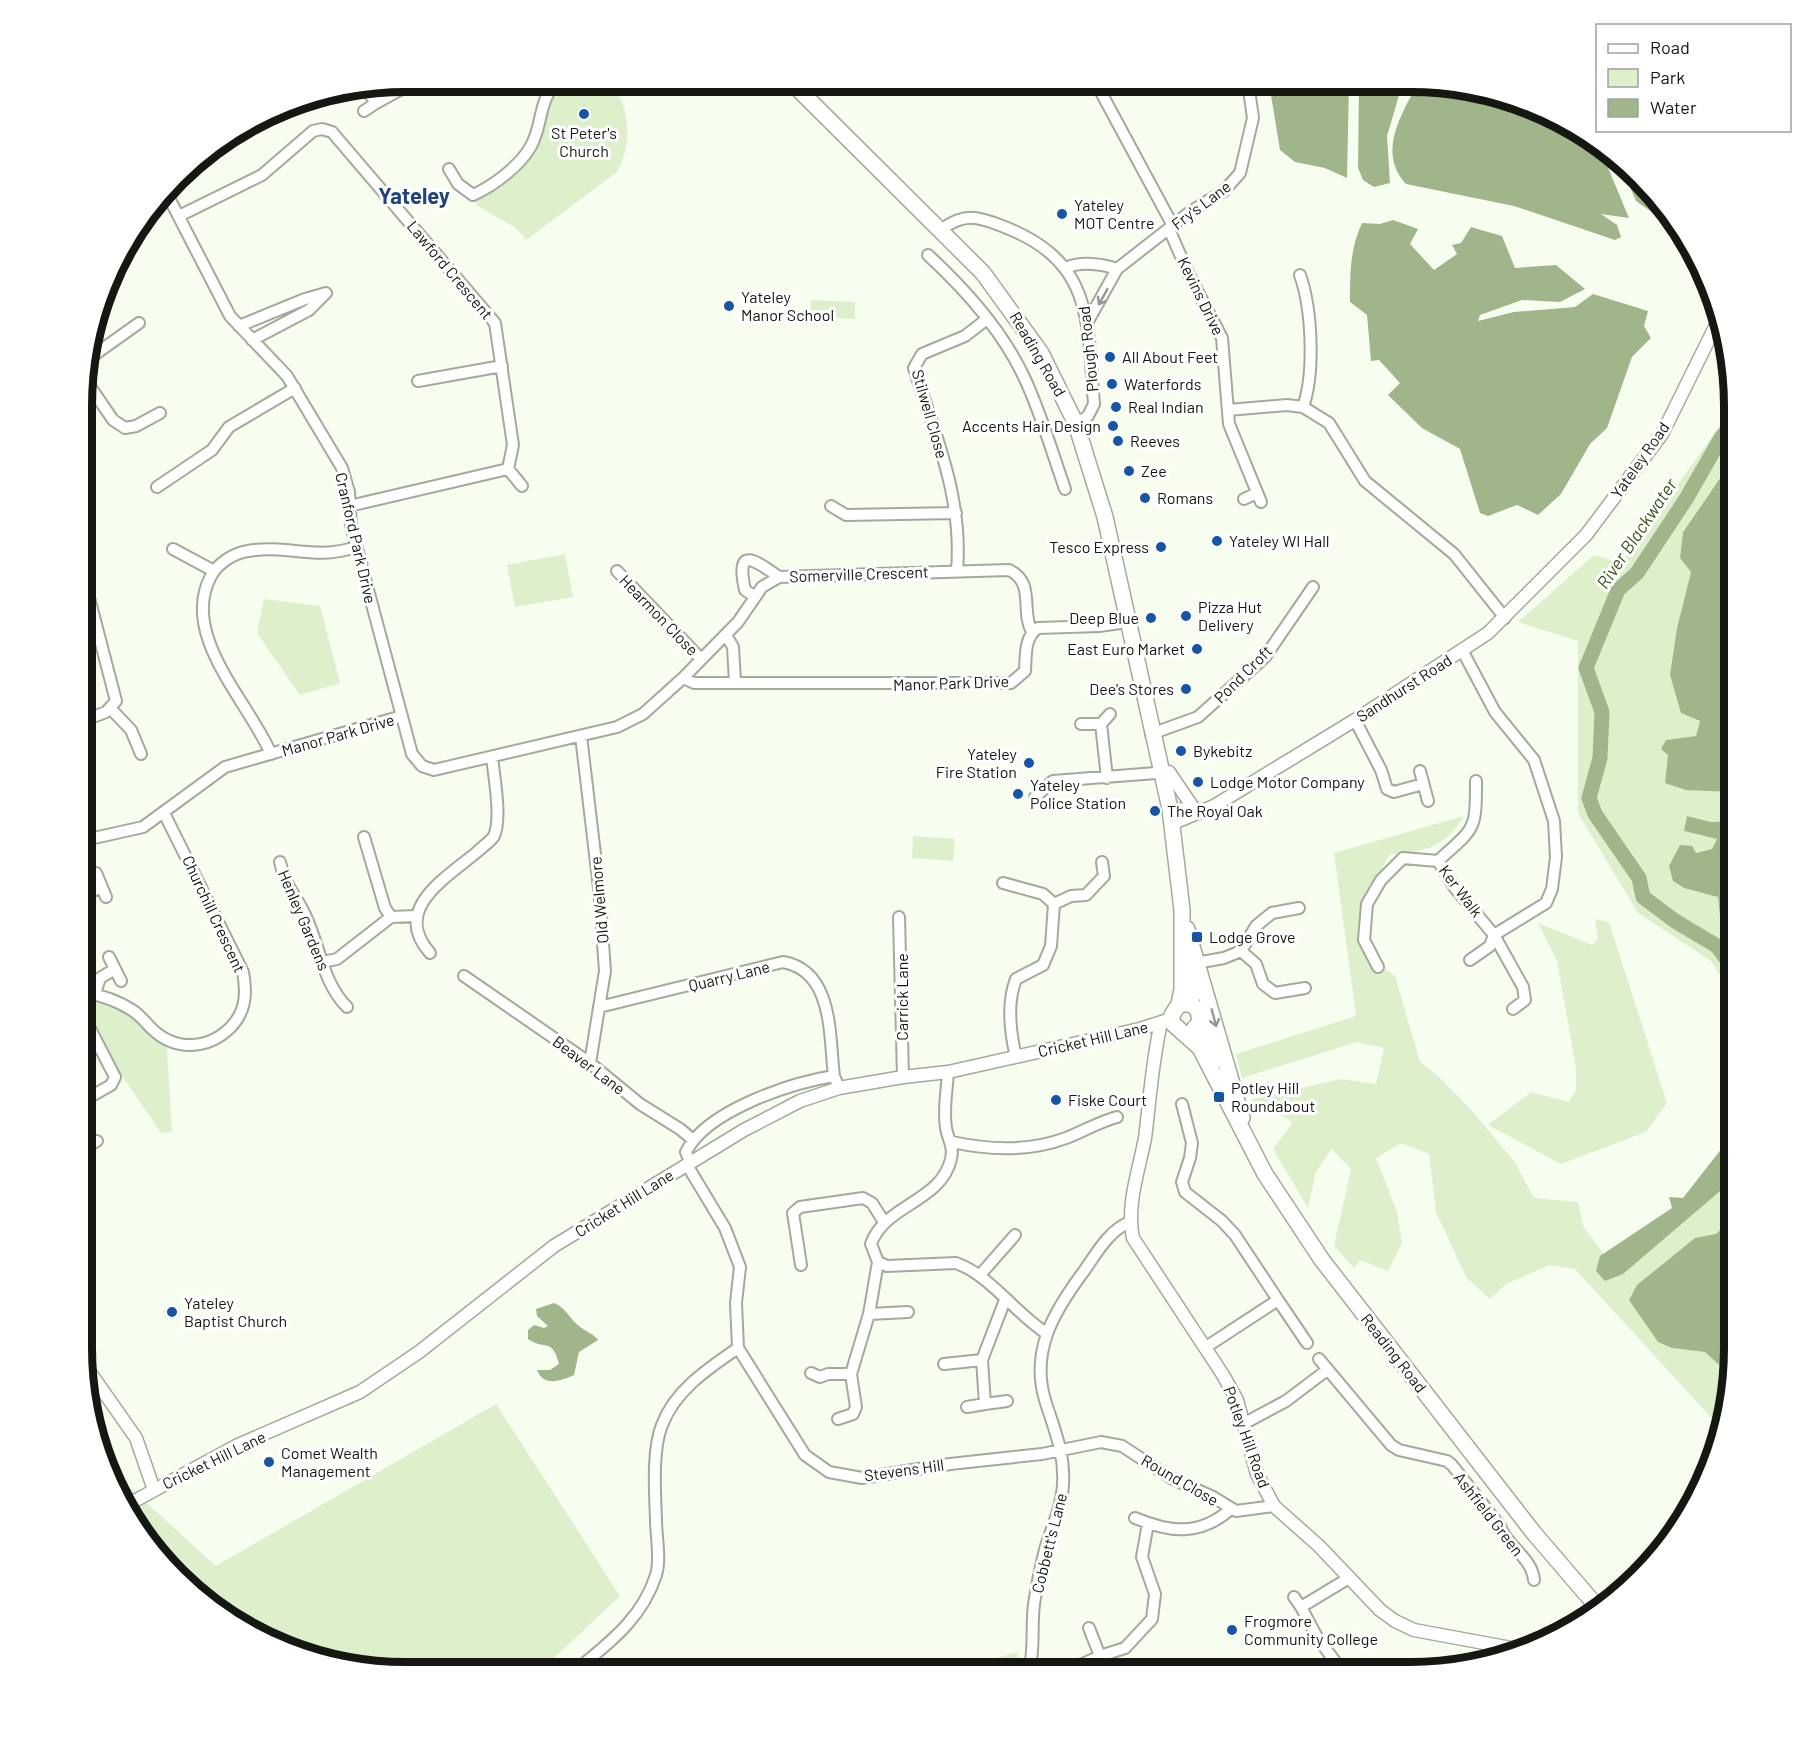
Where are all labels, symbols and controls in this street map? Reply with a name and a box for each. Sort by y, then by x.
legend [1596,24,1791,132]
text: Road [1650,36,1690,58]
text: Park [1650,66,1685,88]
text: Water [1650,96,1697,118]
marker: St Peter's Church [577,107,591,121]
place label: St Peter's Church [551,123,617,160]
street label: Fry's Lane [1167,176,1234,233]
district label: Yateley [378,182,450,208]
place label: Yateley MOT Centre [1074,195,1155,232]
marker: Yateley MOT Centre [1055,207,1069,221]
street label: Lawford Crescent [404,217,497,323]
street label: Kevins Drive [1174,254,1229,338]
place label: Yateley Manor School [741,287,834,324]
one-way arrow [1097,287,1108,305]
marker: Yateley Manor School [722,299,736,313]
street label: Plough Road [1074,305,1101,393]
street label: Reading Road [1006,308,1070,400]
place label: All About Feet [1122,347,1218,366]
marker: All About Feet [1103,350,1117,364]
street label: Stilwell Close [909,367,952,461]
place label: Waterfords [1124,374,1201,393]
marker: Waterfords [1105,377,1119,391]
place label: Real Indian [1128,397,1204,416]
marker: Real Indian [1109,400,1123,414]
place label: Accents Hair Design [962,416,1101,435]
street label: Yateley Road [1606,418,1673,501]
marker: Accents Hair Design [1106,419,1120,433]
place label: Reeves [1130,431,1180,450]
marker: Reeves [1111,434,1125,448]
place label: Zee [1141,461,1167,480]
marker: Zee [1122,464,1136,478]
street label: Cranford Park Drive [332,470,381,605]
water label: River Blackwater [1591,474,1681,593]
place label: Romans [1157,488,1213,507]
marker: Romans [1138,491,1152,505]
place label: Yateley WI Hall [1229,531,1330,550]
marker: Yateley WI Hall [1210,534,1224,548]
place label: Tesco Express [1049,537,1149,556]
marker: Tesco Express [1154,540,1168,554]
street label: Somerville Crescent [789,562,929,585]
street label: Hearmon Close [616,570,703,659]
place label: Pizza Hut Delivery [1198,597,1262,634]
place label: Deep Blue [1069,608,1139,627]
marker: Pizza Hut Delivery [1179,609,1193,623]
marker: Deep Blue [1144,611,1158,625]
place label: East Euro Market [1067,639,1185,658]
street label: Pond Croft [1210,641,1276,707]
marker: East Euro Market [1190,642,1204,656]
street label: Sandhurst Road [1353,650,1455,725]
street label: Manor Park Drive [893,671,1009,694]
place label: Dee's Stores [1089,679,1174,698]
marker: Dee's Stores [1179,682,1193,696]
street label: Manor Park Drive [279,709,396,760]
place label: Bykebitz [1193,741,1252,760]
place label: Yateley Fire Station [936,744,1018,781]
marker: Bykebitz [1174,744,1188,758]
marker: Yateley Fire Station [1022,756,1036,770]
place label: Lodge Motor Company [1210,772,1365,791]
place label: Yateley Police Station [1030,775,1126,812]
marker: Lodge Motor Company [1191,775,1205,789]
marker: Yateley Police Station [1011,787,1025,801]
place label: The Royal Oak [1167,801,1263,820]
marker: The Royal Oak [1148,804,1162,818]
street label: Churchill Crescent [179,852,250,975]
street label: Old Welmore [585,856,612,944]
street label: Ker Walk [1436,861,1487,920]
street label: Henley Gardens [275,867,334,973]
place label: Lodge Grove [1209,927,1296,946]
marker: Lodge Grove [1190,930,1204,944]
street label: Carrick Lane [892,953,911,1041]
street label: Quarry Lane [686,956,771,995]
one-way arrow [1208,1008,1220,1027]
street label: Cricket Hill Lane [1036,1017,1150,1060]
street label: Beaver Lane [549,1031,629,1098]
place label: Potley Hill Roundabout [1231,1078,1315,1115]
place label: Fiske Court [1068,1090,1147,1109]
marker: Potley Hill Roundabout [1212,1090,1226,1104]
marker: Fiske Court [1049,1093,1063,1107]
street label: Cricket Hill Lane [571,1165,676,1240]
place label: Yateley Baptist Church [184,1293,287,1330]
marker: Yateley Baptist Church [165,1305,179,1319]
street label: Reading Road [1358,1309,1431,1396]
street label: Potley Hill Road [1220,1383,1275,1490]
street label: Cricket Hill Lane [159,1426,269,1493]
place label: Comet Wealth Management [281,1443,378,1480]
street label: Round Close [1138,1450,1222,1509]
street label: Stevens Hill [863,1454,945,1485]
marker: Comet Wealth Management [262,1455,276,1469]
street label: Ashfield Green [1451,1468,1528,1559]
street label: Cobbett's Lane [1027,1491,1070,1595]
place label: Frogmore Community College [1244,1611,1378,1648]
marker: Frogmore Community College [1225,1623,1239,1637]

